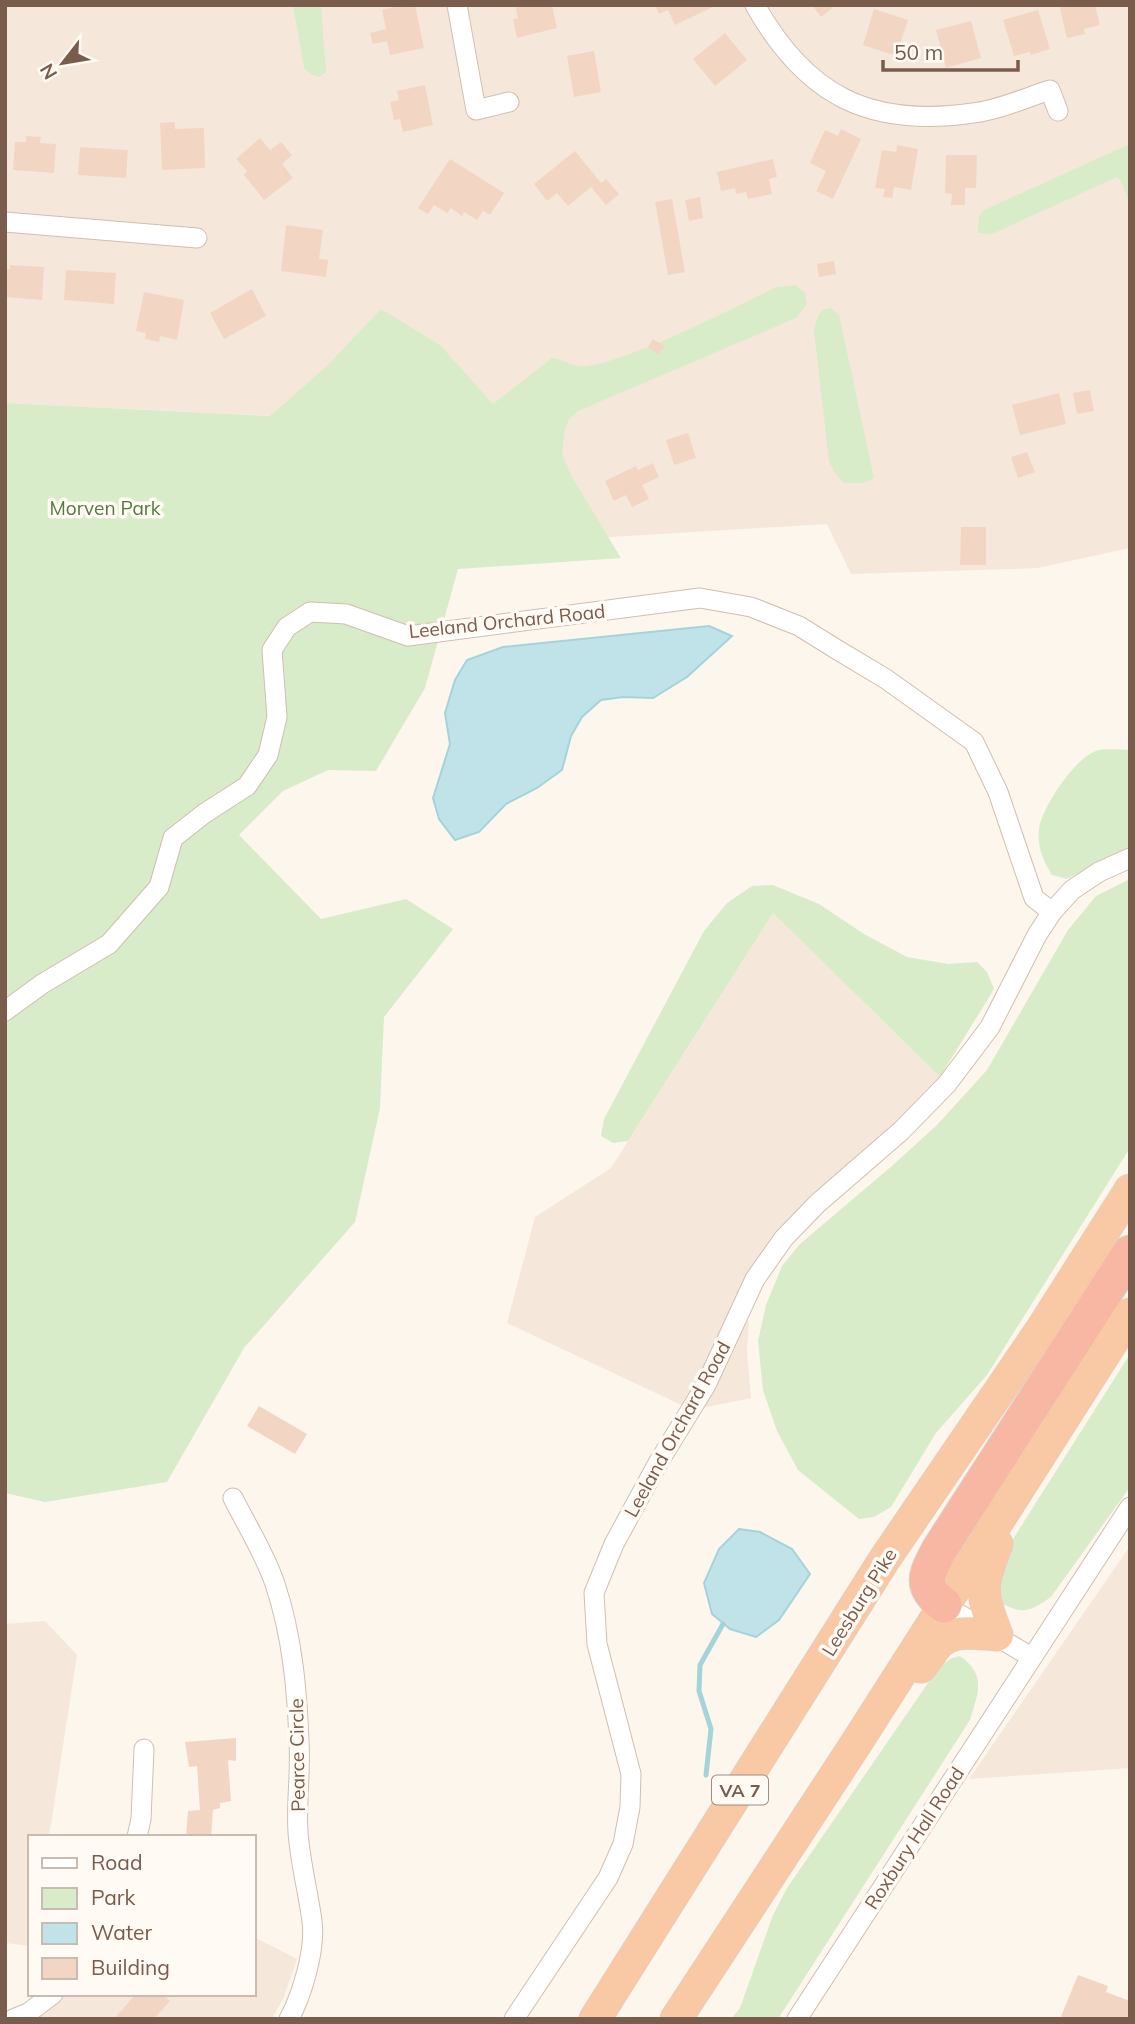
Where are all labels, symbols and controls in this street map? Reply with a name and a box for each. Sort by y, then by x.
north arrow [28,28,98,98]
scale bar [883,28,1018,72]
text: 50 m [894,39,943,65]
text: N [34,59,62,84]
park label: Morven Park [50,496,161,520]
street label: Leeland Orchard Road [408,599,606,643]
street label: Leeland Orchard Road [619,1337,735,1521]
street label: Leesburg Pike [816,1544,902,1660]
street label: Pearce Circle [284,1698,310,1812]
street label: Roxbury Hall Road [859,1762,969,1914]
road number: VA 7 [712,1776,768,1804]
legend [28,1835,256,1996]
text: Road [91,1849,142,1875]
text: Park [91,1884,135,1910]
text: Water [91,1919,152,1945]
text: Building [91,1954,170,1980]

